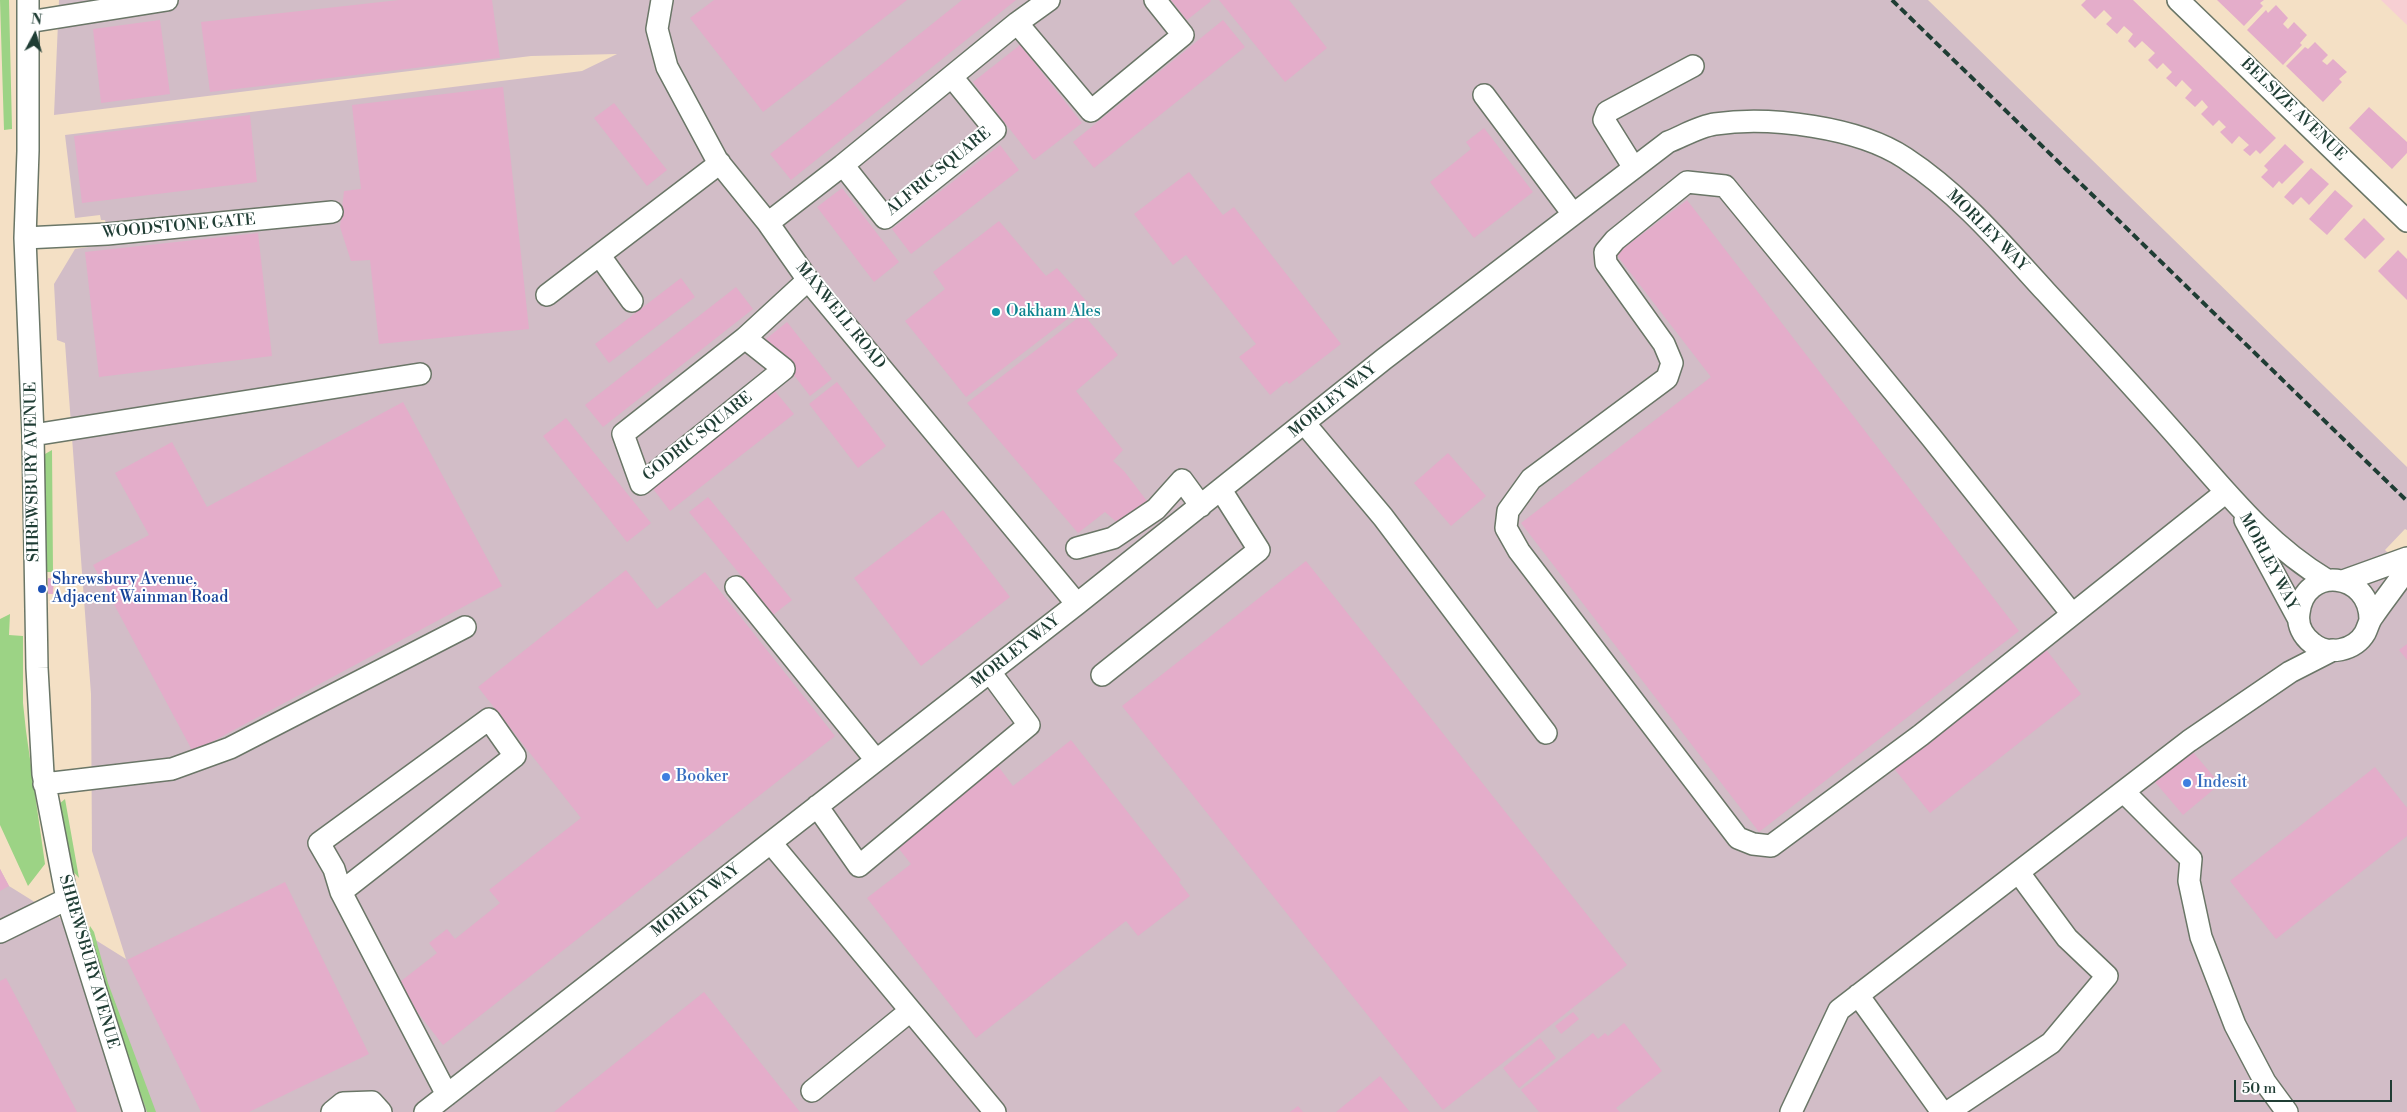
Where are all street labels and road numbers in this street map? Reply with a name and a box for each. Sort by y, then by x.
street label: BELSIZE AVENUE [2236,55,2350,165]
street label: ALFRIC SQUARE [883,124,995,220]
street label: MORLEY WAY [1942,186,2032,276]
street label: WOODSTONE GATE [101,211,257,243]
street label: MAXWELL ROAD [791,259,889,373]
street label: MORLEY WAY [1285,360,1381,442]
street label: SHREWSBURY AVENUE [22,382,44,562]
street label: GODRIC SQUARE [639,388,757,486]
street label: MORLEY WAY [2234,510,2302,614]
street label: MORLEY WAY [968,611,1064,693]
street label: MORLEY WAY [648,860,744,942]
street label: SHREWSBURY AVENUE [54,873,122,1051]

